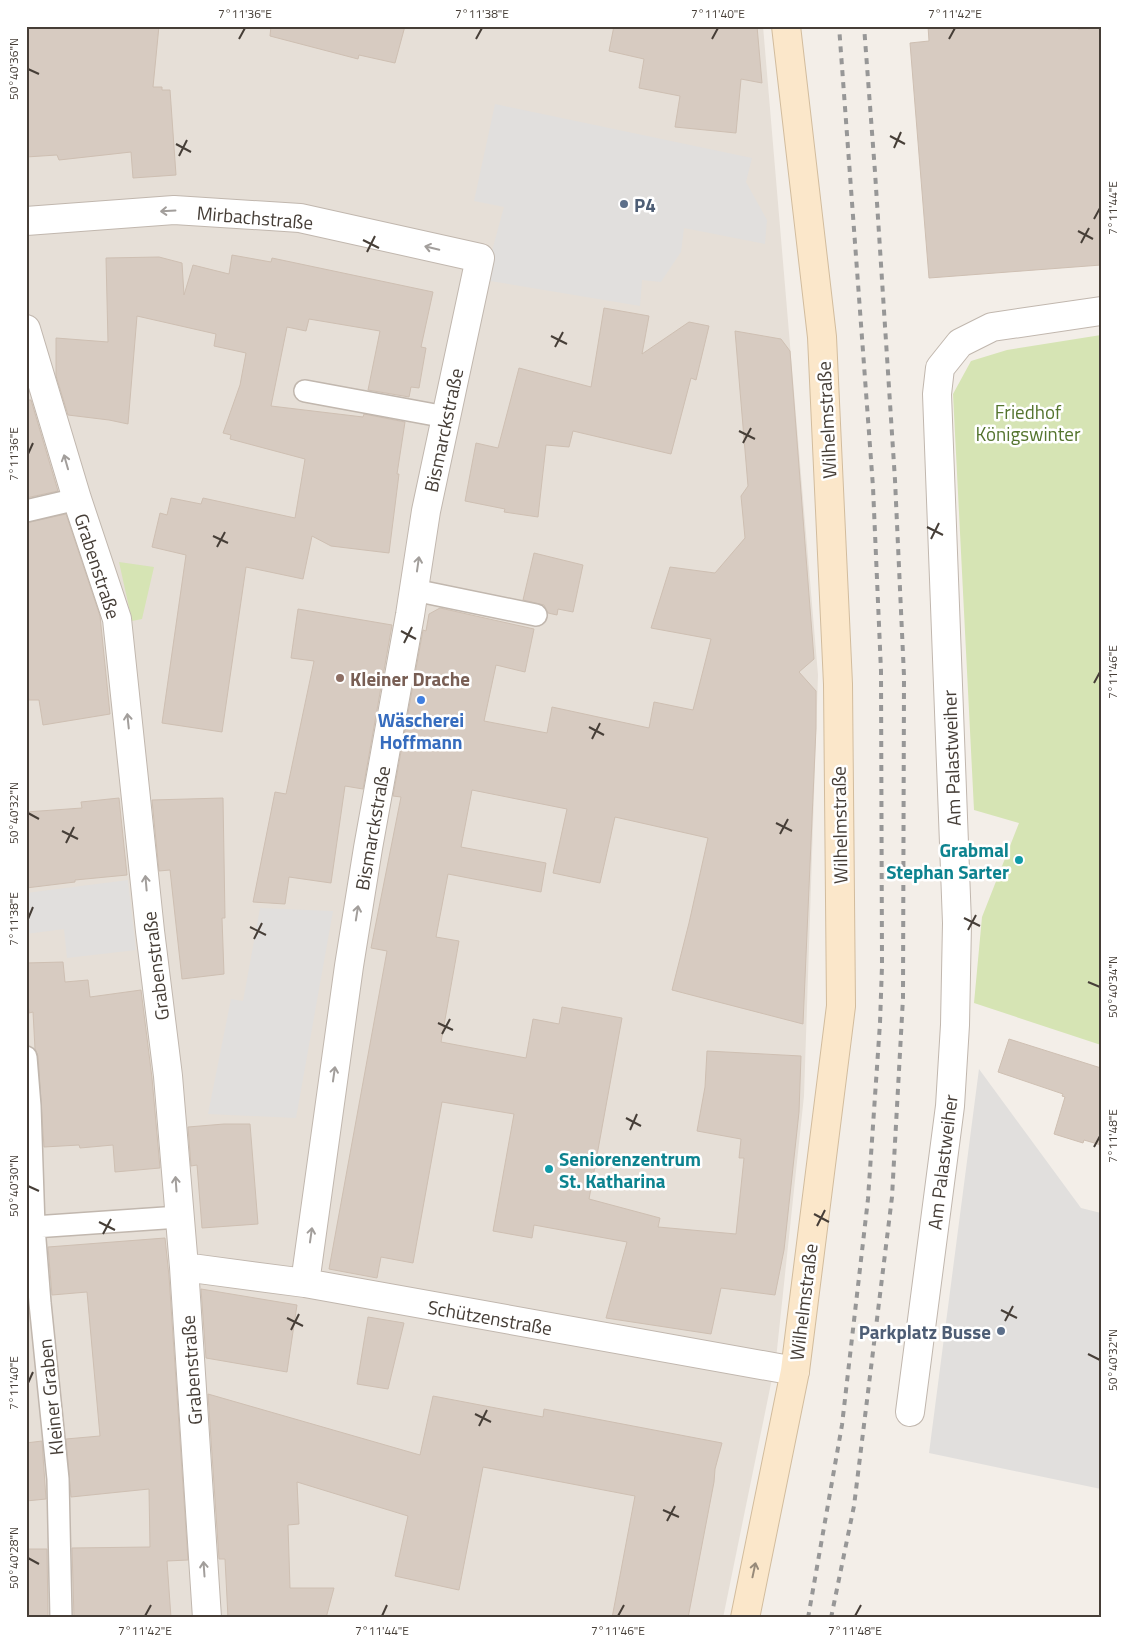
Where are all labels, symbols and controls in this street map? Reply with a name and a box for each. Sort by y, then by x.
text: 7°11'36"E [218,4,272,23]
text: 7°11'38"E [455,4,509,23]
text: 7°11'40"E [691,4,745,23]
text: 7°11'42"E [928,4,982,23]
text: 50°40'36"N [4,38,23,100]
text: 7°11'44"E [1103,181,1122,235]
place label: P4 [634,190,656,219]
street label: Mirbachstraße [196,197,314,237]
marker: P4 [618,198,630,210]
one-way arrow [161,206,177,215]
one-way arrow [425,242,441,252]
street label: Wilhelmstraße [808,361,844,479]
street label: Bismarckstraße [416,365,470,495]
park label: Friedhof Königswinter [975,397,1081,448]
text: 7°11'36"E [4,427,23,481]
one-way arrow [60,455,70,471]
street label: Grabenstraße [67,509,129,623]
one-way arrow [413,556,423,572]
text: 7°11'46"E [1103,645,1122,699]
place label: Kleiner Drache [350,664,470,693]
marker: Kleiner Drache [334,672,346,684]
street label: Am Palastweiher [934,689,968,826]
marker: Wäscherei Hoffmann [415,694,427,706]
place label: Wäscherei Hoffmann [378,705,464,756]
one-way arrow [123,714,133,730]
street label: Bismarckstraße [347,763,397,893]
street label: Wilhelmstraße [823,766,855,884]
text: 50°40'32"N [4,782,23,844]
place label: Grabmal Stephan Sarter [886,835,1009,886]
marker: Grabmal Stephan Sarter [1013,854,1025,866]
one-way arrow [141,875,151,891]
text: 7°11'38"E [4,892,23,946]
one-way arrow [353,906,363,922]
street label: Grabenstraße [134,910,176,1022]
text: 50°40'34"N [1103,956,1122,1018]
one-way arrow [329,1067,339,1083]
street label: Am Palastweiher [919,1092,965,1231]
text: 7°11'48"E [1103,1109,1122,1163]
place label: Seniorenzentrum St. Katharina [559,1144,701,1195]
text: 50°40'30"N [4,1155,23,1217]
marker: Seniorenzentrum St. Katharina [543,1163,555,1175]
one-way arrow [172,1176,181,1192]
one-way arrow [307,1227,317,1243]
street label: Wilhelmstraße [781,1242,825,1362]
street label: Schützenstraße [425,1292,555,1342]
street label: Grabenstraße [173,1314,209,1426]
place label: Parkplatz Busse [859,1317,991,1346]
marker: Parkplatz Busse [995,1325,1007,1337]
text: 50°40'32"N [1103,1329,1122,1391]
street label: Kleiner Graben [29,1337,71,1457]
text: 7°11'40"E [4,1356,23,1410]
text: 50°40'28"N [4,1527,23,1589]
one-way arrow [199,1561,208,1577]
one-way arrow [750,1562,760,1578]
text: 7°11'42"E [118,1621,172,1640]
text: 7°11'44"E [355,1621,409,1640]
text: 7°11'46"E [591,1621,645,1640]
text: 7°11'48"E [828,1621,882,1640]

